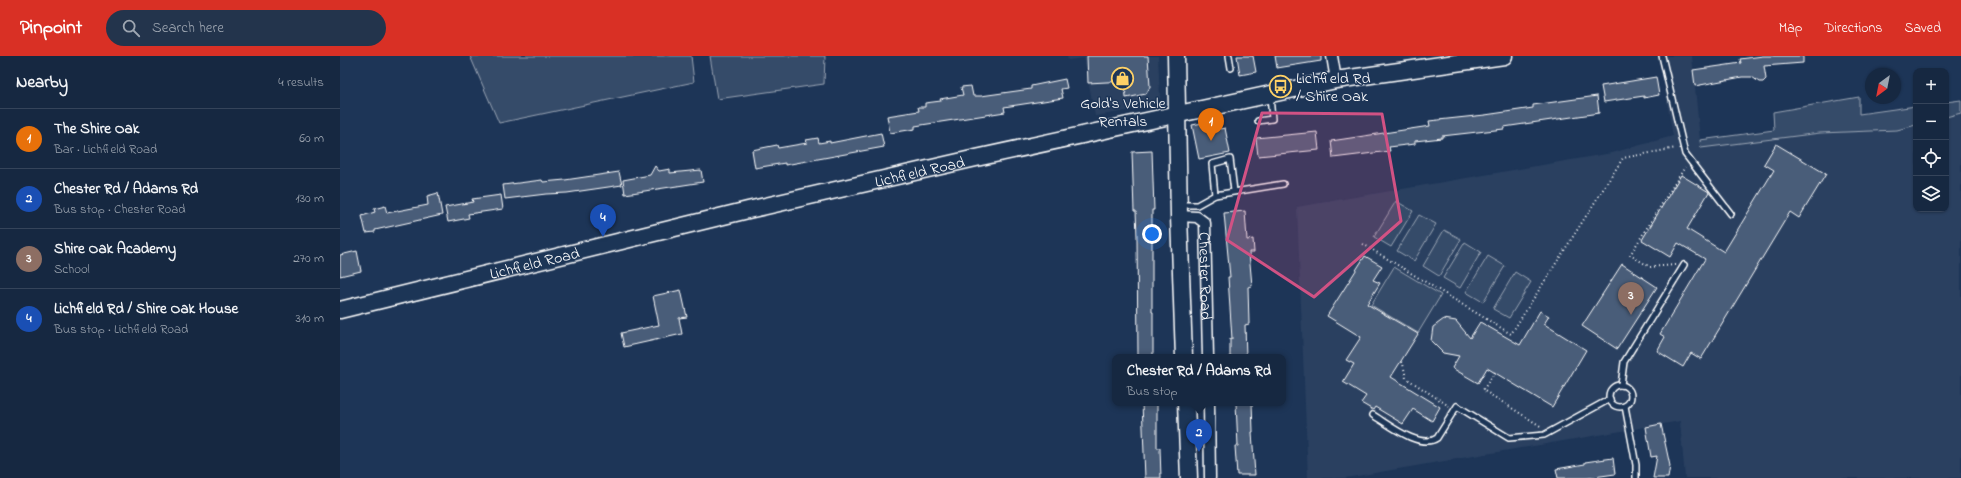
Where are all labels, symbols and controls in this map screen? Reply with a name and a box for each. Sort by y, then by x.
search box [106,10,386,46]
text: Pinpoint [20,15,82,42]
icon: search [120,17,142,39]
text: Search here [152,17,224,39]
text: Map [1779,18,1802,39]
text: Directions [1824,18,1882,39]
text: Saved [1904,18,1941,39]
shop icon: Gold's Vehicle Rentals [1110,66,1136,92]
place label: Lichfield Rd / Shire Oak [1296,67,1371,109]
north arrow [1865,68,1901,104]
map controls [1913,68,1949,212]
button: + [1913,68,1949,104]
text: Nearby [16,70,68,95]
text: 4 results [278,73,324,92]
bus stop icon: Lichfield Rd / Shire Oak [1268,73,1294,99]
place label: Gold's Vehicle Rentals [1080,92,1167,134]
button: − [1913,104,1949,140]
pin: 1 [1198,108,1224,141]
text: The Shire Oak [54,118,139,140]
text: 1 [27,129,31,148]
text: 60 m [299,129,324,148]
text: Bar · Lichfield Road [54,140,157,159]
button: locate [1913,140,1949,176]
street label: Lichfield Road [873,151,967,195]
button: layers [1913,176,1949,212]
text: Chester Rd / Adams Rd [54,178,198,200]
text: 2 [26,189,32,208]
text: 130 m [296,189,324,208]
text: Bus stop · Chester Road [54,200,186,219]
pin: 4 [590,204,616,237]
your location [1142,224,1162,244]
street label: Chester Road [1191,232,1217,320]
text: Shire Oak Academy [54,238,176,260]
street label: Lichfield Road [487,242,582,287]
text: 3 [26,249,32,268]
text: 270 m [293,249,324,268]
text: School [54,260,90,279]
pin: 3 [1618,282,1644,315]
text: Lichfield Rd / Shire Oak House [54,298,238,320]
text: 4 [26,309,32,328]
text: 310 m [296,309,324,328]
text: Bus stop · Lichfield Road [54,320,188,339]
popup [1112,354,1286,406]
text: Chester Rd / Adams Rd [1127,360,1271,382]
text: Bus stop [1127,382,1178,401]
pin: 2 [1186,419,1212,452]

